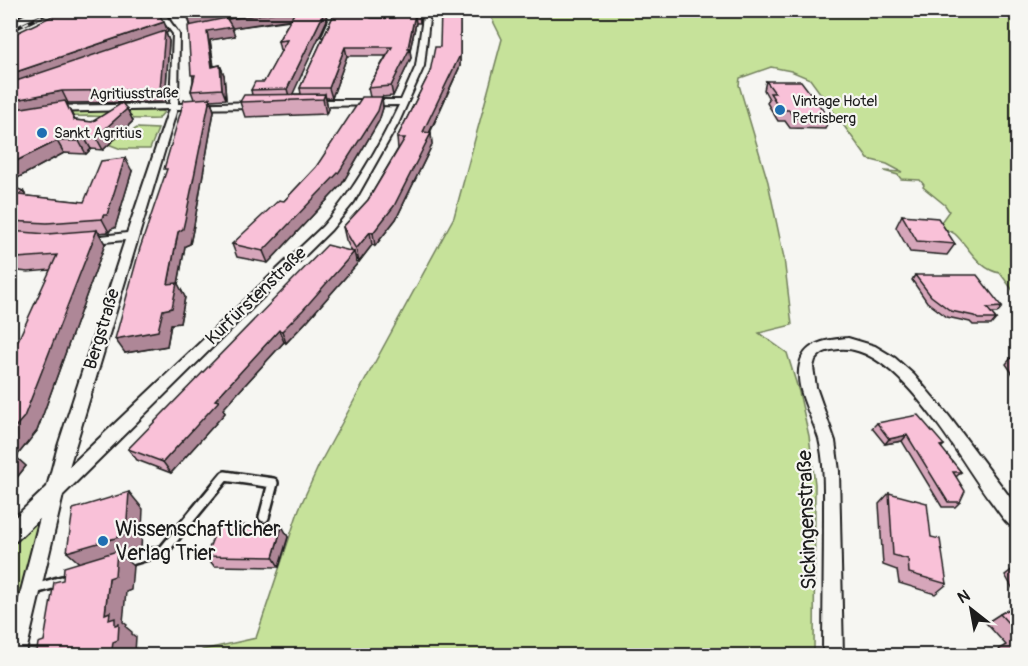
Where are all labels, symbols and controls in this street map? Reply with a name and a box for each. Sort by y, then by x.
street label: Agritiusstraße [89,84,179,104]
place label: Vintage Hotel Petrisberg [792,92,878,128]
marker: Vintage Hotel Petrisberg [773,103,787,117]
place label: Sankt Agritius [54,124,142,143]
marker: Sankt Agritius [35,126,49,140]
street label: Kurfürstenstraße [201,242,311,350]
street label: Bergstraße [79,286,125,372]
street label: Sickingenstraße [791,449,823,590]
place label: Wissenschaftlicher Verlag Trier [115,516,281,567]
marker: Wissenschaftlicher Verlag Trier [96,534,110,548]
north arrow [941,579,1001,639]
text: N [954,586,974,608]

